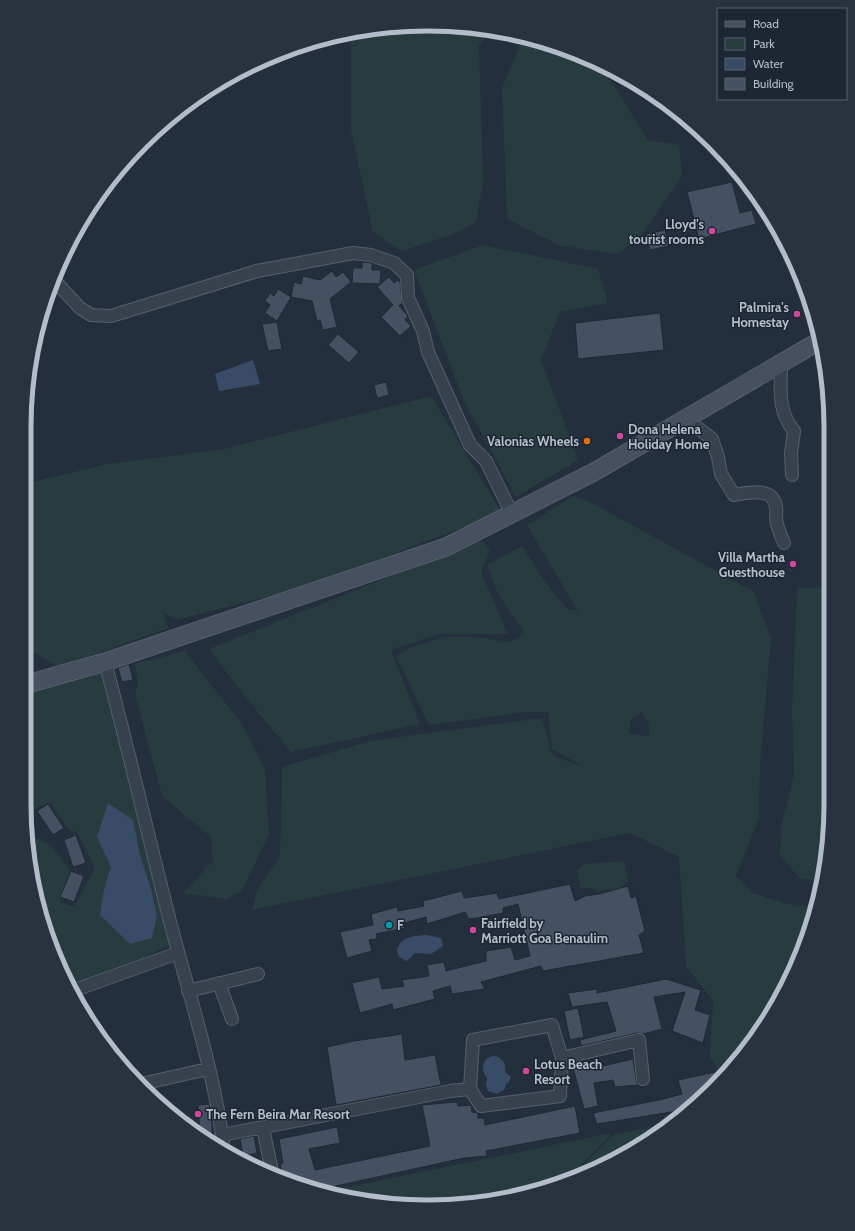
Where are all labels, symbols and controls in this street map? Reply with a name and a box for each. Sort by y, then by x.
legend [717,8,847,100]
text: Road [753,16,779,31]
text: Park [753,36,775,51]
text: Water [753,56,784,71]
text: Building [753,76,795,91]
place label: Lloyd's tourist rooms [629,216,704,247]
marker: Lloyd's tourist rooms [707,226,717,236]
place label: Palmira's Homestay [731,299,789,330]
marker: Palmira's Homestay [792,309,802,319]
place label: Dona Helena Holiday Home [628,421,710,452]
marker: Dona Helena Holiday Home [615,431,625,441]
place label: Valonias Wheels [487,433,579,449]
marker: Valonias Wheels [582,436,592,446]
place label: Villa Martha Guesthouse [718,549,786,580]
marker: Villa Martha Guesthouse [788,559,798,569]
place label: Fairfield by Marriott Goa Benaulim [481,915,608,946]
place label: F [397,917,404,933]
marker: F [384,920,394,930]
marker: Fairfield by Marriott Goa Benaulim [468,925,478,935]
place label: Lotus Beach Resort [534,1056,602,1087]
marker: Lotus Beach Resort [521,1066,531,1076]
place label: The Fern Beira Mar Resort [206,1106,350,1122]
marker: The Fern Beira Mar Resort [193,1109,203,1119]

